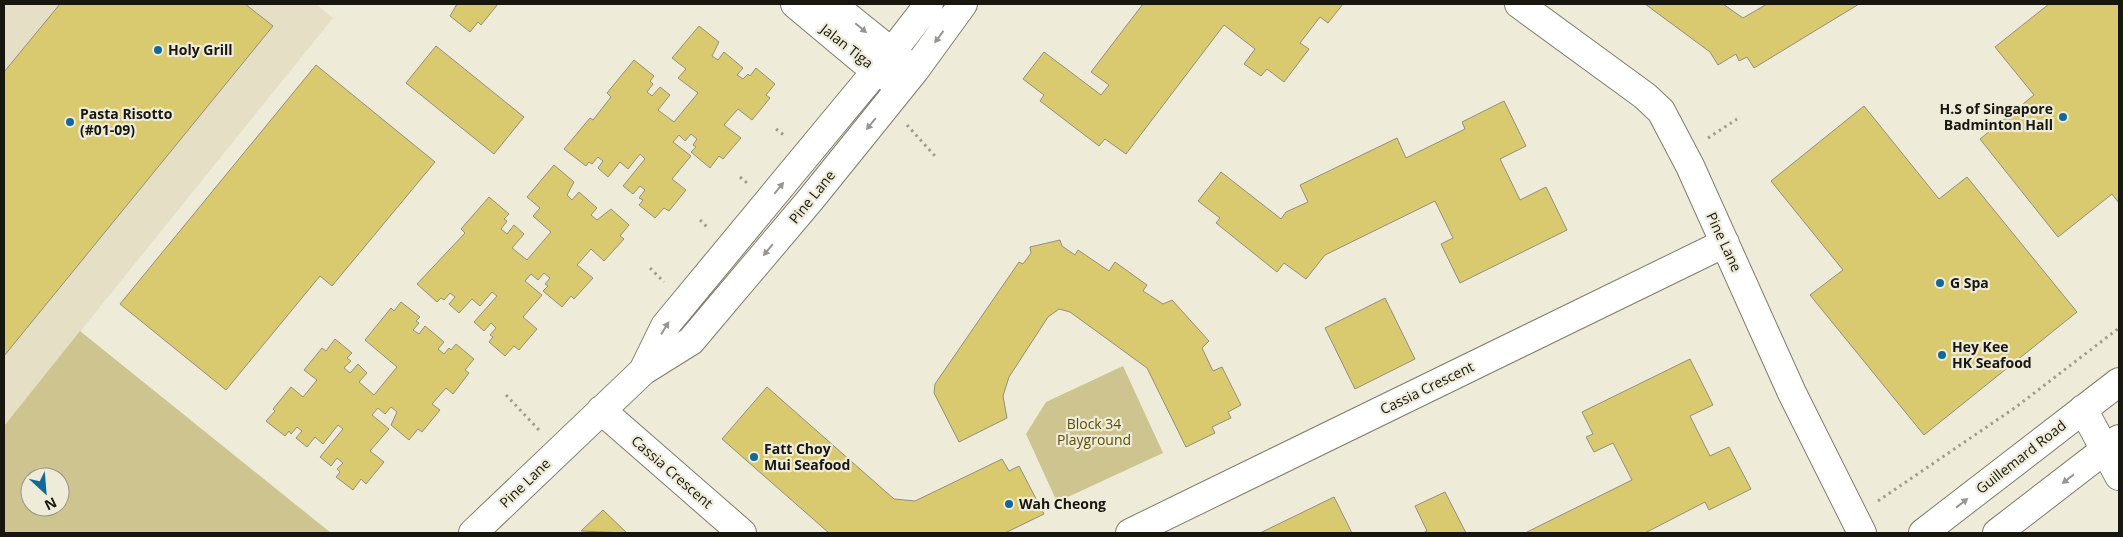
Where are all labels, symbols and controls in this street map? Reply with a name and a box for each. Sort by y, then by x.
street label: Jalan Tiga [816,18,877,72]
one-way arrow [855,23,868,34]
one-way arrow [934,30,944,44]
place label: Holy Grill [168,40,233,59]
marker: Holy Grill [152,44,164,56]
place label: H.S of Singapore Badminton Hall [1940,99,2053,134]
place label: Pasta Risotto (#01-09) [80,104,173,139]
marker: H.S of Singapore Badminton Hall [2057,111,2069,123]
marker: Pasta Risotto (#01-09) [64,116,76,128]
one-way arrow [865,118,876,131]
street label: Pine Lane [784,166,839,227]
one-way arrow [773,182,784,195]
street label: Pine Lane [1702,209,1747,275]
one-way arrow [762,243,773,256]
place label: G Spa [1950,273,1989,292]
marker: G Spa [1934,277,1946,289]
one-way arrow [660,321,670,334]
place label: Hey Kee HK Seafood [1952,337,2032,372]
marker: Hey Kee HK Seafood [1936,349,1948,361]
street label: Cassia Crescent [1377,357,1477,418]
park label: Block 34 Playground [1057,414,1131,449]
street label: Guillemard Road [1972,415,2070,498]
street label: Cassia Crescent [628,431,717,512]
place label: Fatt Choy Mui Seafood [764,439,850,474]
marker: Fatt Choy Mui Seafood [748,451,760,463]
street label: Pine Lane [495,454,554,512]
north arrow [20,467,70,517]
one-way arrow [2061,473,2074,484]
text: N [42,493,60,515]
place label: Wah Cheong [1019,494,1106,513]
marker: Wah Cheong [1003,498,1015,510]
one-way arrow [1955,498,1968,509]

